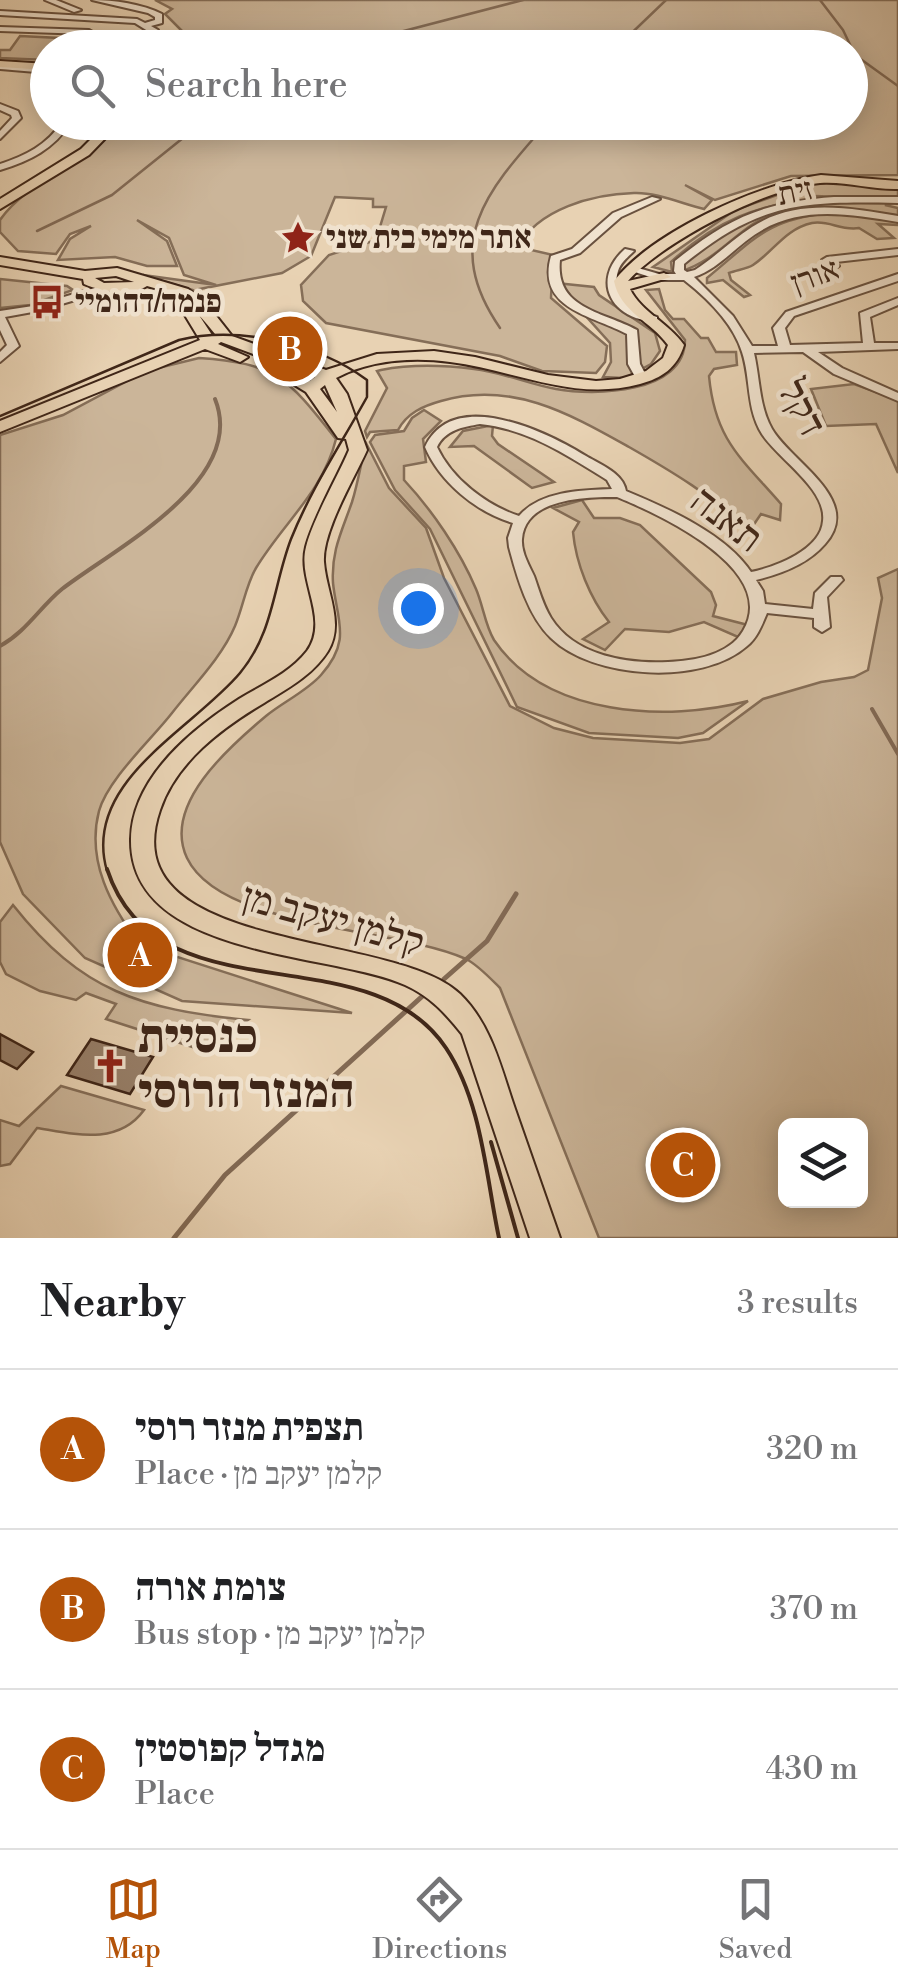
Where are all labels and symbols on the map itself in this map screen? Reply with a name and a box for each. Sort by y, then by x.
street label: זית [774,169,816,215]
place label: אתר מימי בית שני [326,218,532,258]
place icon: אתר מימי בית שני [279,219,317,257]
street label: אורן [785,249,845,303]
place label: פנמה/דהומיי [75,282,222,322]
bus stop icon: פנמה/דהומיי [28,283,66,321]
pin: B [258,312,322,386]
street label: דקל [765,371,837,445]
street label: תאנה [680,476,772,564]
your location [393,583,444,634]
street label: קלמן יעקב מן [237,873,429,969]
pin: A [108,918,172,992]
place label: כנסיית המנזר הרוסי [138,1008,354,1123]
church icon: כנסיית המנזר הרוסי [91,1047,129,1085]
pin: C [650,1128,716,1202]

